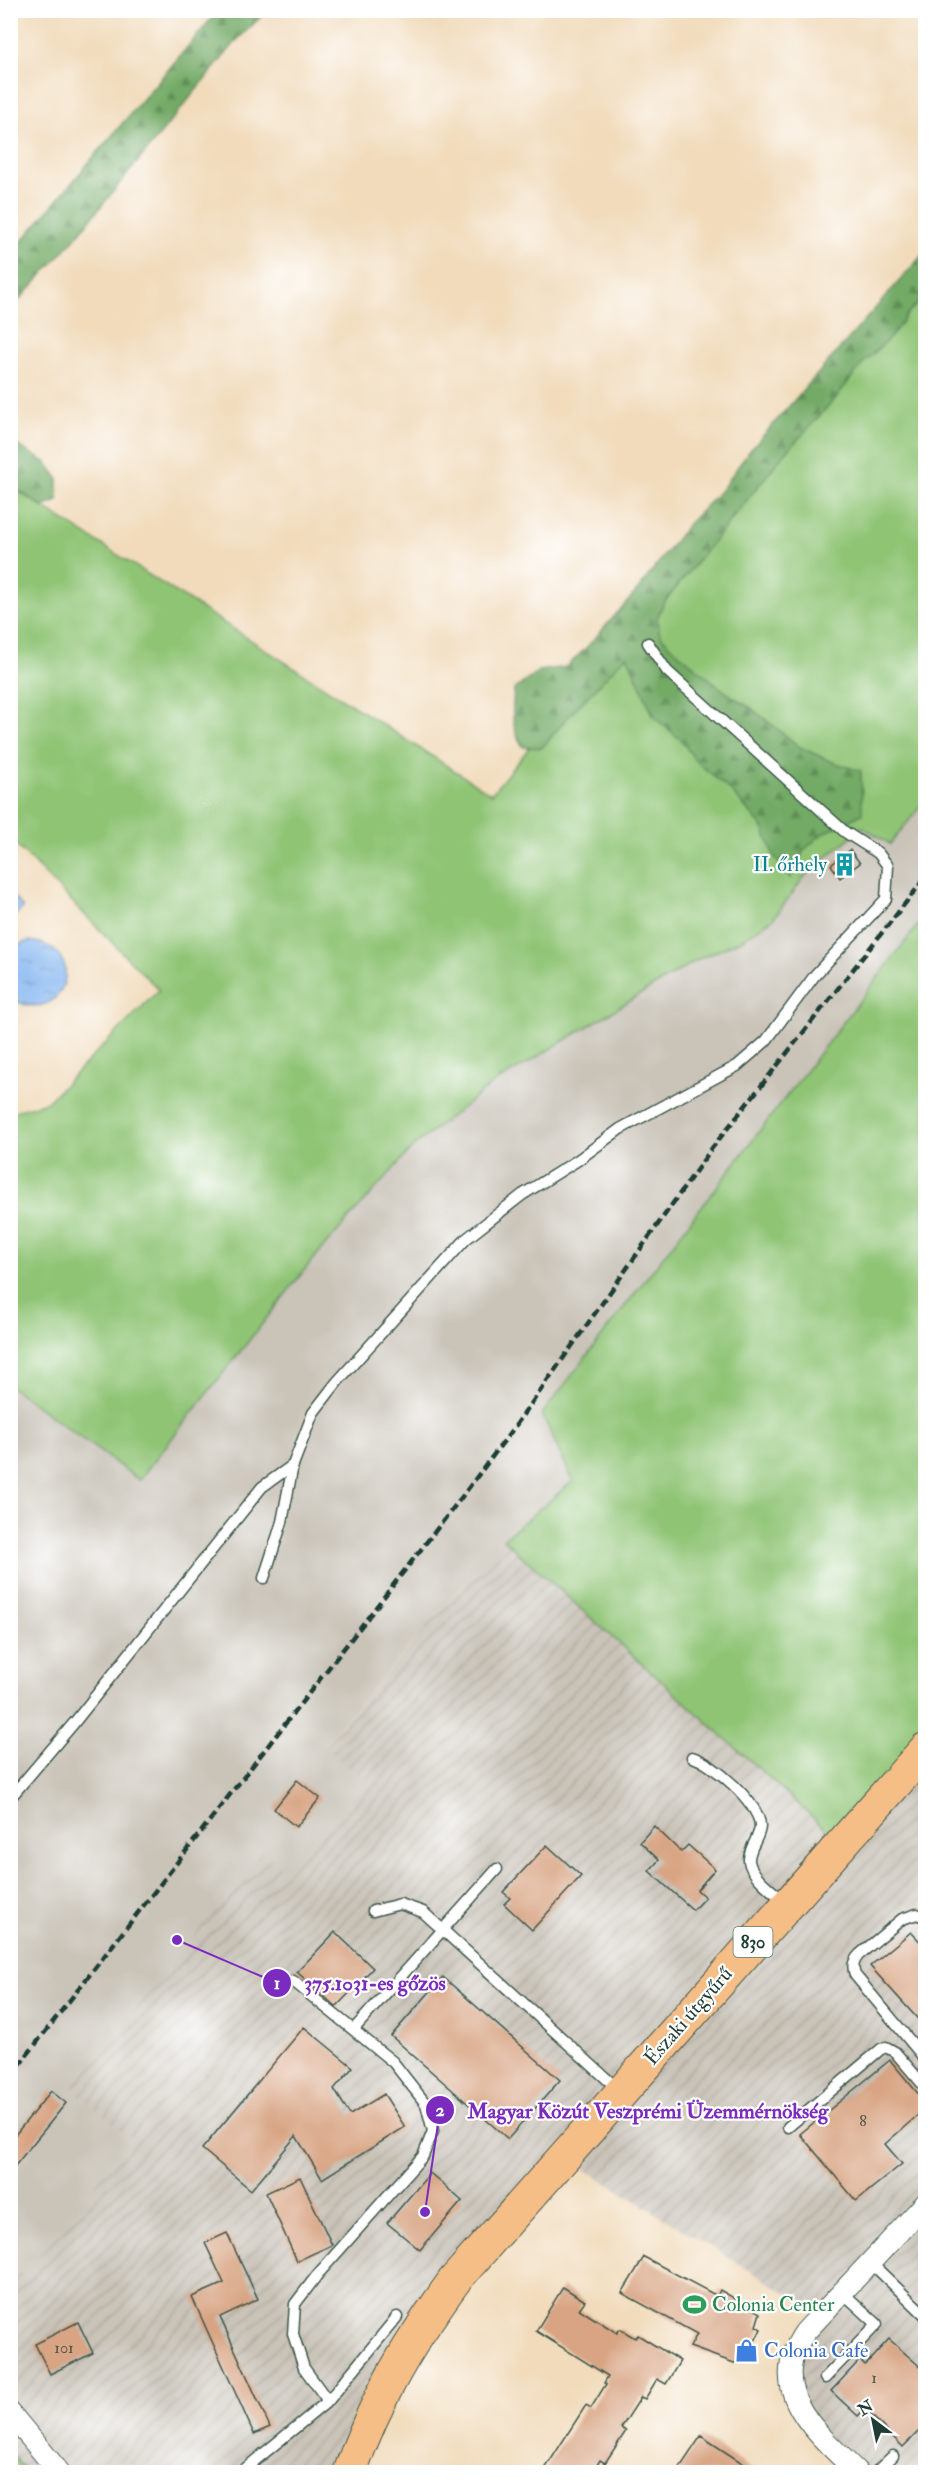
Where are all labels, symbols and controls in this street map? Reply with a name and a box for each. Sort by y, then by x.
building icon: II. őrhely [832,851,858,877]
place label: II. őrhely [753,852,828,877]
road number: 830 [734,1927,772,1957]
street label: Északi útgyűrű [638,1961,738,2070]
callout: 375.1031-es gőzös [262,1963,458,2002]
text: 375.1031-es gőzös [304,1970,446,1997]
text: 1 [274,1972,280,1995]
callout: Magyar Közút Veszprémi Üzemmérnökség [425,2091,840,2130]
text: Magyar Közút Veszprémi Üzemmérnökség [467,2098,829,2125]
text: 2 [435,2099,445,2122]
house number: 8 [859,2111,867,2131]
sports icon: Colonia Center [681,2291,707,2317]
place label: Colonia Center [712,2292,835,2317]
shop icon: Colonia Cafe [733,2337,759,2363]
house number: 101 [54,2338,74,2358]
place label: Colonia Cafe [764,2338,868,2363]
house number: 1 [871,2368,877,2388]
north arrow [843,2390,903,2450]
text: N [853,2395,878,2421]

